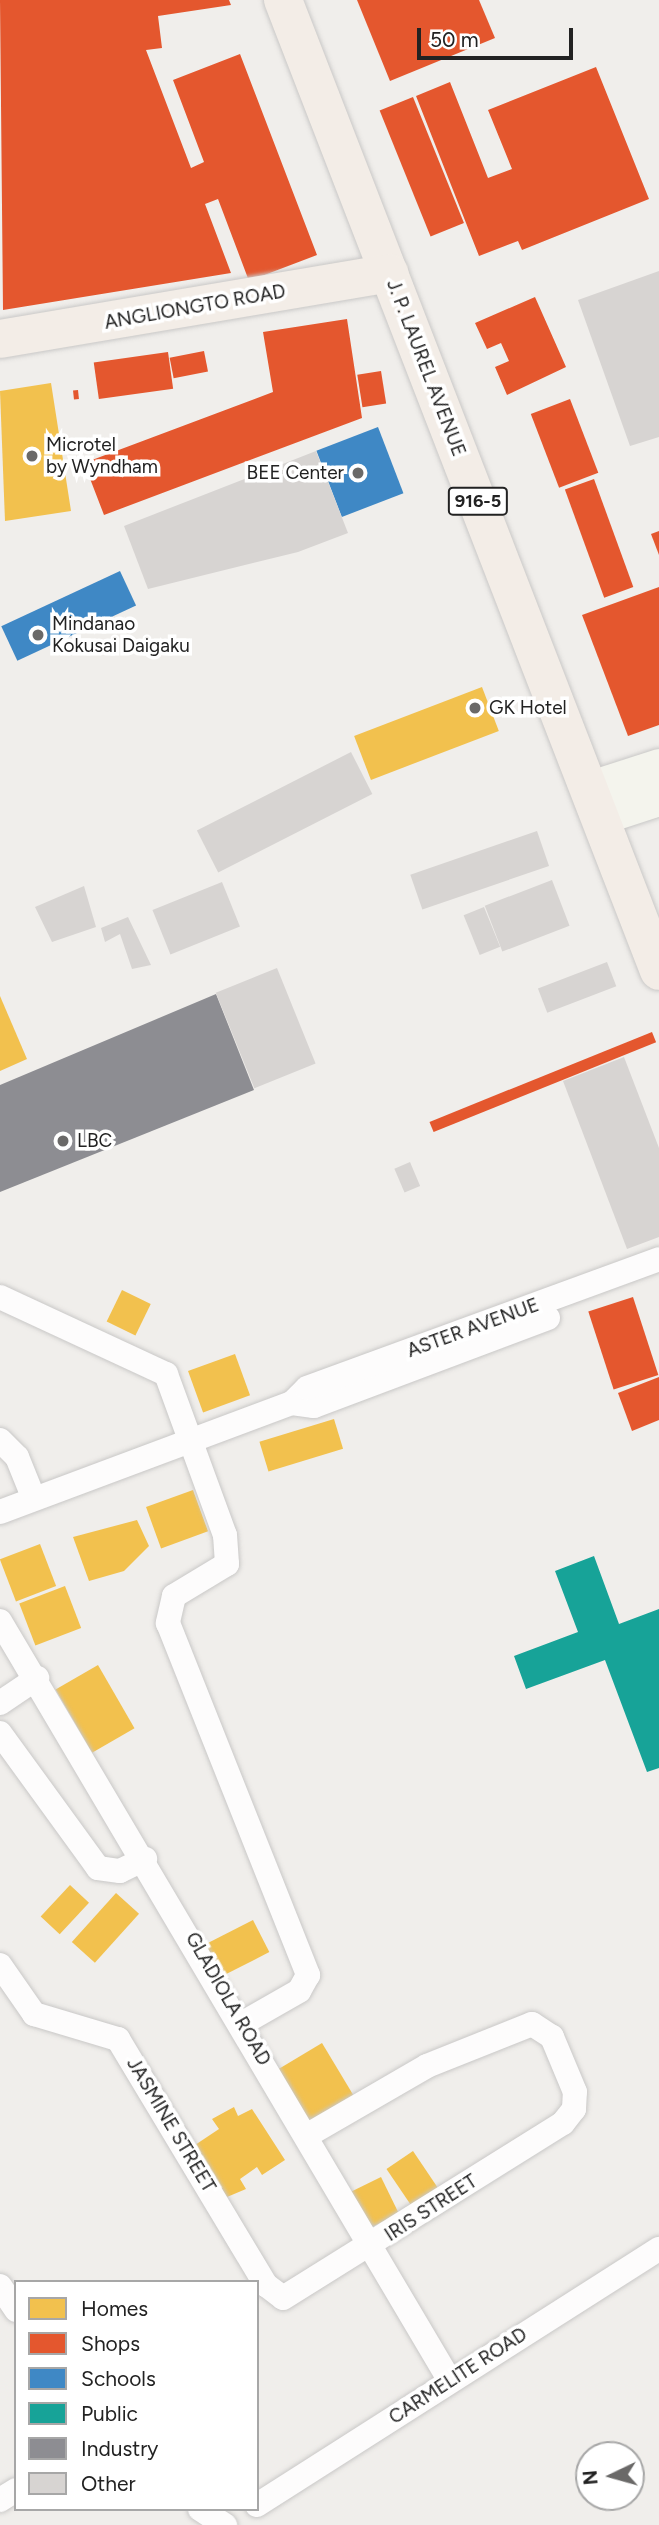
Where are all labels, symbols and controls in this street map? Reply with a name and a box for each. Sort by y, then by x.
scale bar [421,14,577,58]
text: 50 m [430,27,479,52]
street label: J. P. LAUREL AVENUE [382,276,470,460]
street label: ANGLIONGTO ROAD [103,280,287,334]
place label: Microtel by Wyndham [46,434,158,478]
marker: Microtel by Wyndham [24,448,40,464]
place label: BEE Center [247,462,344,484]
marker: BEE Center [350,465,366,481]
road number: 916-5 [447,486,510,516]
place label: Mindanao Kokusai Daigaku [52,613,190,657]
marker: Mindanao Kokusai Daigaku [30,627,46,643]
place label: GK Hotel [489,697,567,719]
marker: GK Hotel [467,700,483,716]
place label: LBC [77,1130,112,1152]
marker: LBC [55,1133,71,1149]
street label: ASTER AVENUE [404,1294,542,1362]
street label: GLADIOLA ROAD [181,1928,275,2070]
street label: JASMINE STREET [122,2053,220,2197]
street label: IRIS STREET [381,2170,481,2246]
legend [14,2280,259,2511]
text: Homes [81,2296,148,2321]
street label: CARMELITE ROAD [385,2323,531,2429]
text: Shops [81,2331,140,2356]
text: Schools [81,2366,156,2391]
text: Public [81,2401,138,2426]
text: Industry [81,2436,158,2461]
north arrow [575,2441,645,2511]
text: N [578,2469,603,2486]
text: Other [81,2471,136,2496]

